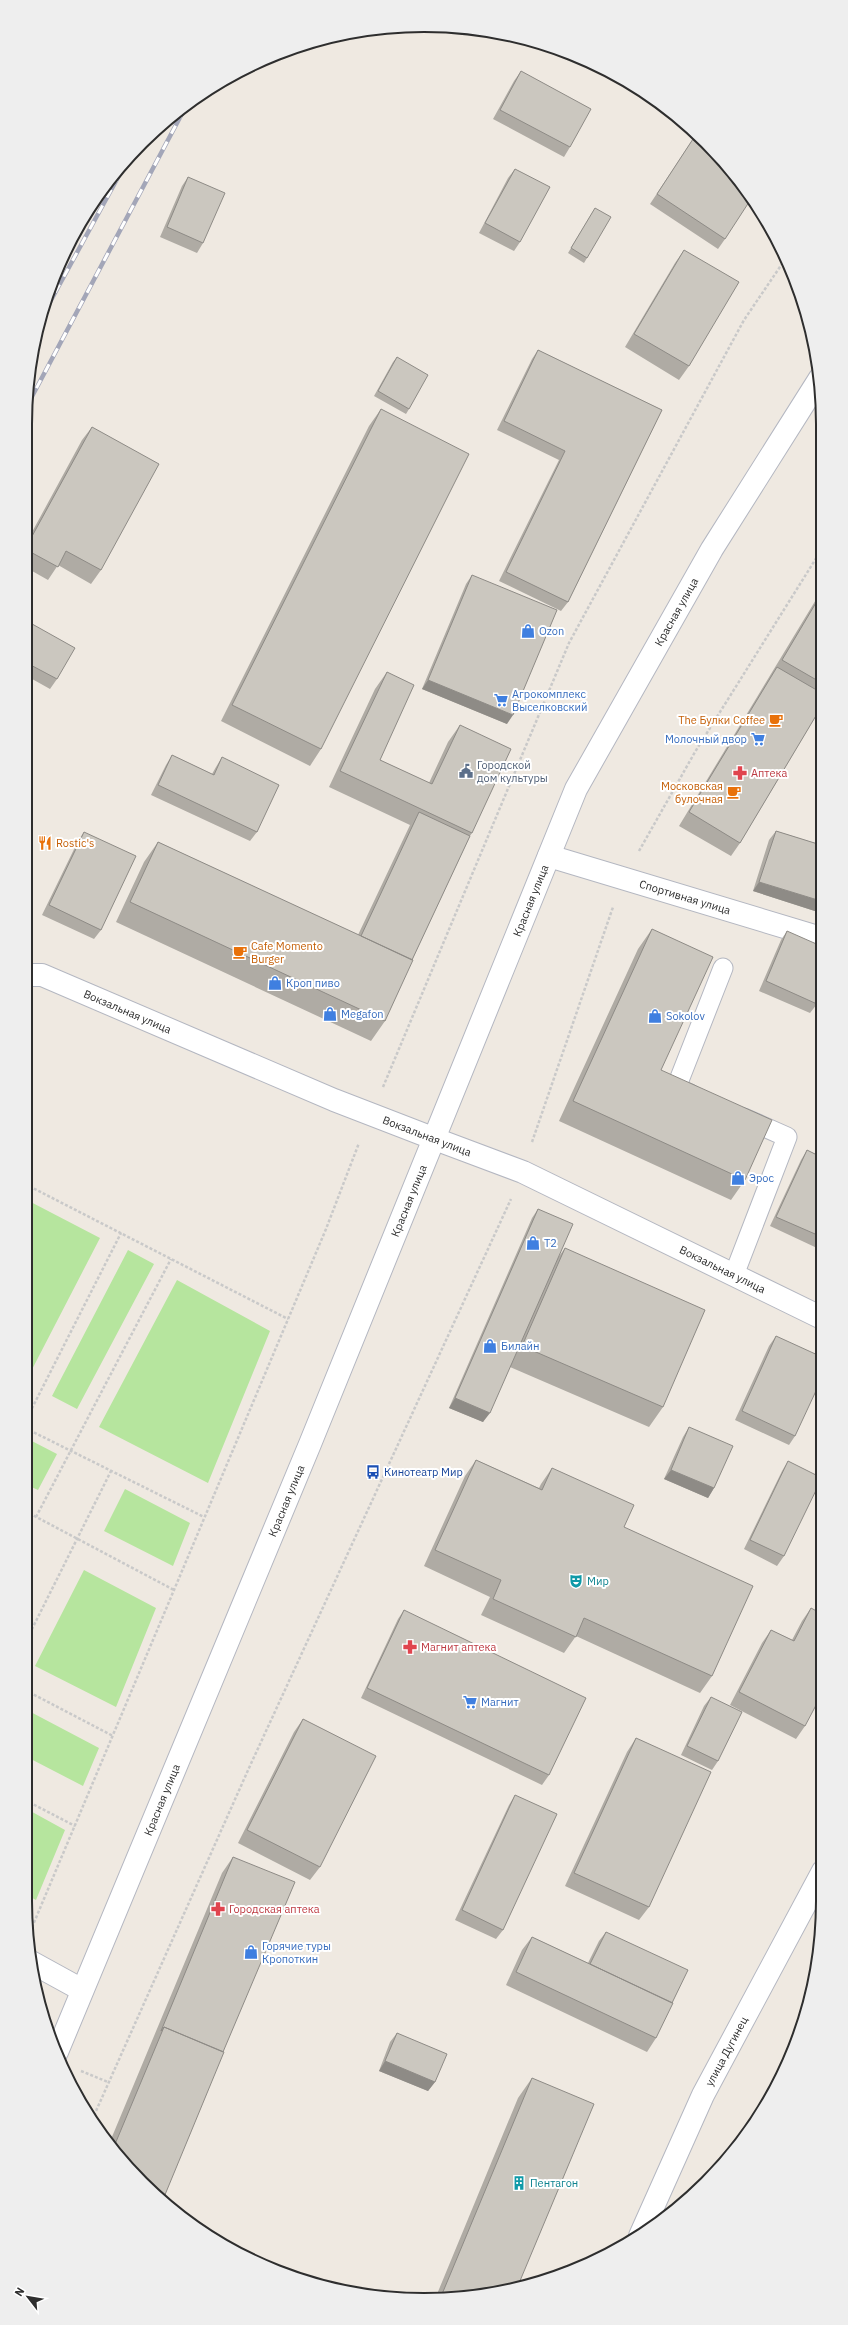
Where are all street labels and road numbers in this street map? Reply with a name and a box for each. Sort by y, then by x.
street label: Красная улица [651,575,701,649]
street label: Красная улица [510,862,552,939]
street label: Спортивная улица [638,877,732,917]
street label: Вокзальная улица [82,987,174,1037]
street label: Вокзальная улица [381,1113,473,1159]
street label: Красная улица [388,1163,430,1239]
street label: Вокзальная улица [677,1242,768,1296]
street label: Красная улица [265,1463,308,1539]
street label: Красная улица [141,1762,183,1838]
street label: улица Дугинец [702,2014,751,2089]

